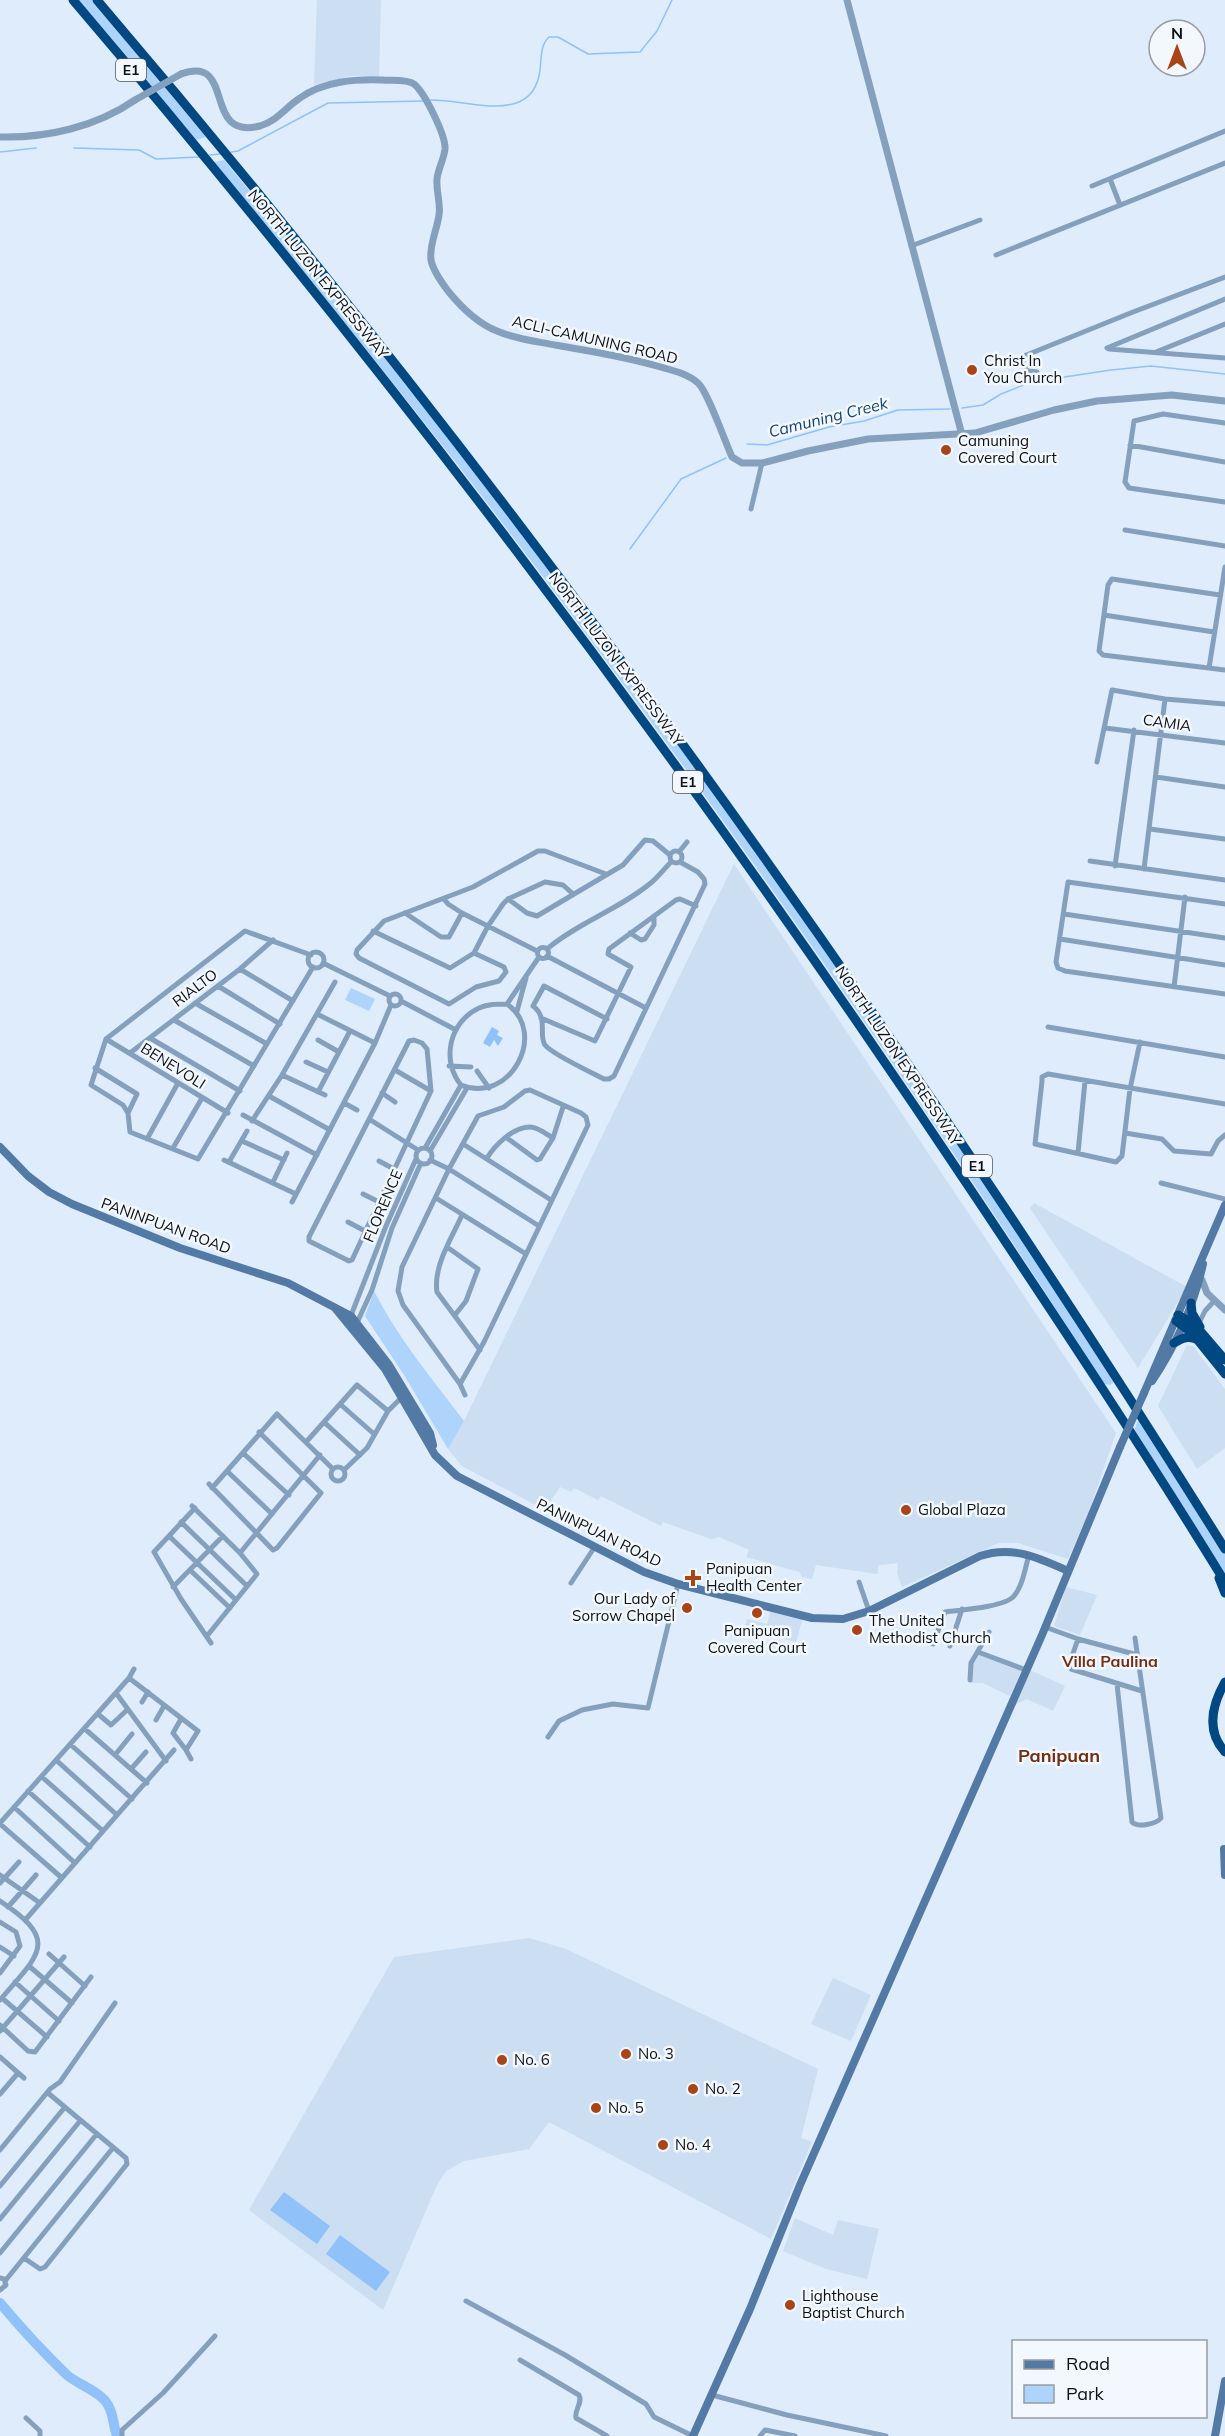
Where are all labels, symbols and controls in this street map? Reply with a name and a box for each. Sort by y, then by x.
north arrow [1147,18,1207,78]
text: N [1171,23,1183,43]
road number: E1 [116,59,146,81]
street label: NORTH LUZON EXPRESSWAY [244,185,393,363]
street label: ACLI-CAMUNING ROAD [510,311,680,368]
place label: Christ In You Church [983,351,1062,387]
marker: Christ In You Church [965,363,979,377]
water label: Camuning Creek [766,392,890,441]
place label: Camuning Covered Court [958,431,1057,467]
marker: Camuning Covered Court [939,443,953,457]
street label: NORTH LUZON EXPRESSWAY [545,568,688,750]
street label: CAMIA [1142,710,1193,735]
road number: E1 [673,771,703,793]
street label: NORTH LUZON EXPRESSWAY [831,962,966,1150]
street label: RIALTO [168,965,221,1011]
street label: BENEVOLI [137,1038,209,1093]
road number: E1 [962,1155,992,1177]
street label: FLORENCE [359,1166,406,1245]
street label: PANINPUAN ROAD [99,1193,234,1258]
street label: PANINPUAN ROAD [534,1494,665,1571]
place label: Global Plaza [918,1500,1006,1519]
marker: Global Plaza [899,1503,913,1517]
place label: Panipuan Health Center [706,1559,802,1595]
marker: Panipuan Health Center [684,1569,702,1587]
place label: Our Lady of Sorrow Chapel [572,1589,676,1625]
marker: Our Lady of Sorrow Chapel [680,1601,694,1615]
marker: Panipuan Covered Court [750,1606,764,1620]
place label: The United Methodist Church [869,1611,991,1647]
place label: Panipuan Covered Court [708,1621,806,1657]
marker: The United Methodist Church [850,1623,864,1637]
district label: Villa Paulina [1061,1651,1158,1671]
district label: Panipuan [1018,1744,1100,1767]
place label: No. 3 [638,2044,674,2063]
marker: No. 3 [619,2047,633,2061]
place label: No. 6 [514,2050,550,2069]
marker: No. 6 [495,2053,509,2067]
place label: No. 2 [705,2079,741,2098]
marker: No. 2 [686,2082,700,2096]
place label: No. 5 [608,2098,644,2117]
marker: No. 5 [589,2101,603,2115]
place label: No. 4 [675,2135,711,2154]
marker: No. 4 [656,2138,670,2152]
place label: Lighthouse Baptist Church [802,2286,905,2322]
marker: Lighthouse Baptist Church [783,2298,797,2312]
legend [1012,2340,1207,2418]
text: Road [1066,2352,1110,2375]
text: Park [1066,2382,1105,2405]

